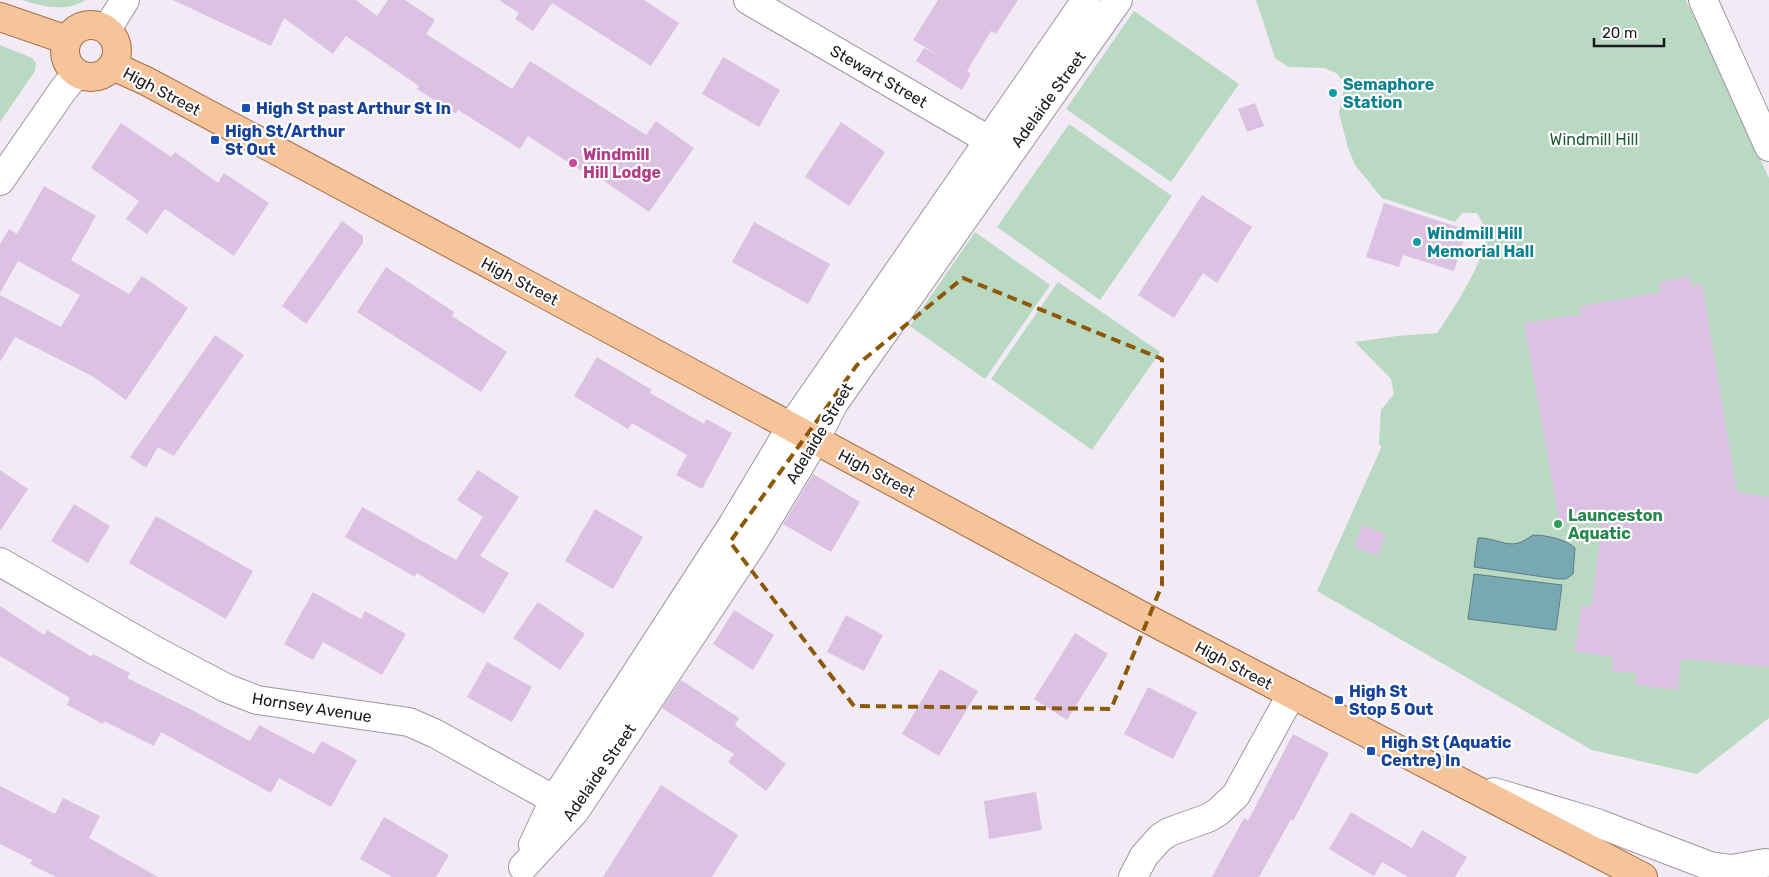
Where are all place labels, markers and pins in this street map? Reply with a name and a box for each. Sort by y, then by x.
place label: Semaphore Station [1343,75,1434,112]
marker: Semaphore Station [1327,87,1339,99]
place label: High St past Arthur St In [256,99,451,118]
marker: High St past Arthur St In [240,102,252,114]
place label: High St/Arthur St Out [225,122,346,159]
marker: High St/Arthur St Out [209,134,221,146]
place label: Windmill Hill Lodge [583,145,661,182]
marker: Windmill Hill Lodge [567,157,579,169]
place label: Windmill Hill Memorial Hall [1427,224,1534,261]
marker: Windmill Hill Memorial Hall [1411,236,1423,248]
place label: Launceston Aquatic [1568,506,1663,543]
marker: Launceston Aquatic [1552,518,1564,530]
place label: High St Stop 5 Out [1349,682,1434,719]
marker: High St Stop 5 Out [1333,694,1345,706]
place label: High St (Aquatic Centre) In [1381,733,1511,770]
marker: High St (Aquatic Centre) In [1365,745,1377,757]

